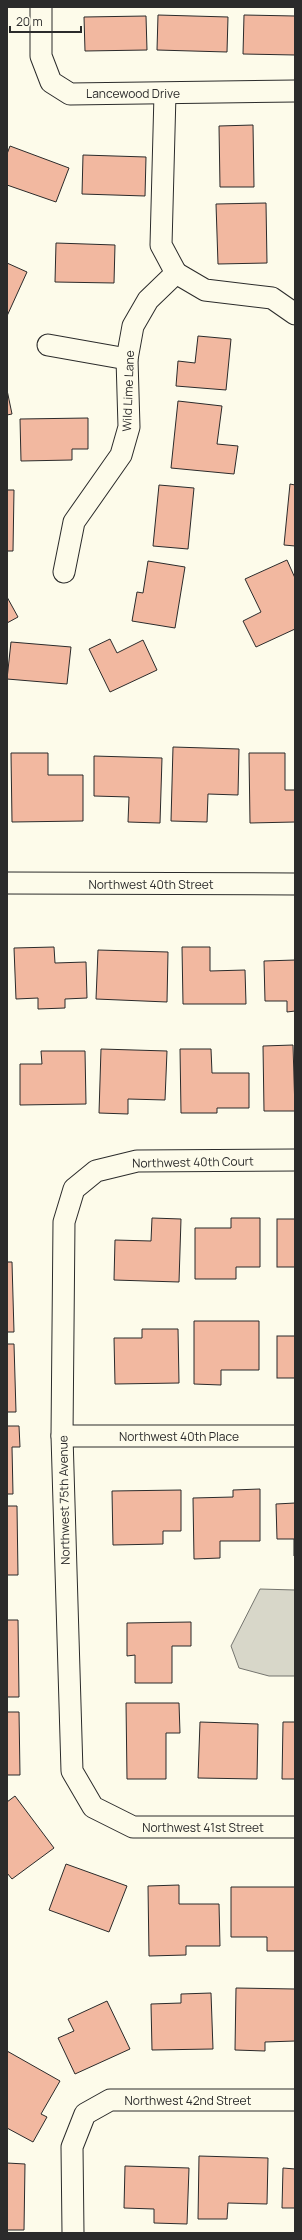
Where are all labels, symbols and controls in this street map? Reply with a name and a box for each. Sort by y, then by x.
scale bar [10,8,81,34]
text: 20 m [16,13,43,30]
street label: Lancewood Drive [86,85,180,102]
street label: Wild Lime Lane [118,350,138,432]
street label: Northwest 40th Street [88,876,214,893]
street label: Northwest 40th Court [132,1152,254,1172]
street label: Northwest 40th Place [119,1428,239,1445]
street label: Northwest 75th Avenue [54,1435,74,1565]
street label: Northwest 41st Street [142,1819,264,1836]
street label: Northwest 42nd Street [125,2092,252,2109]

